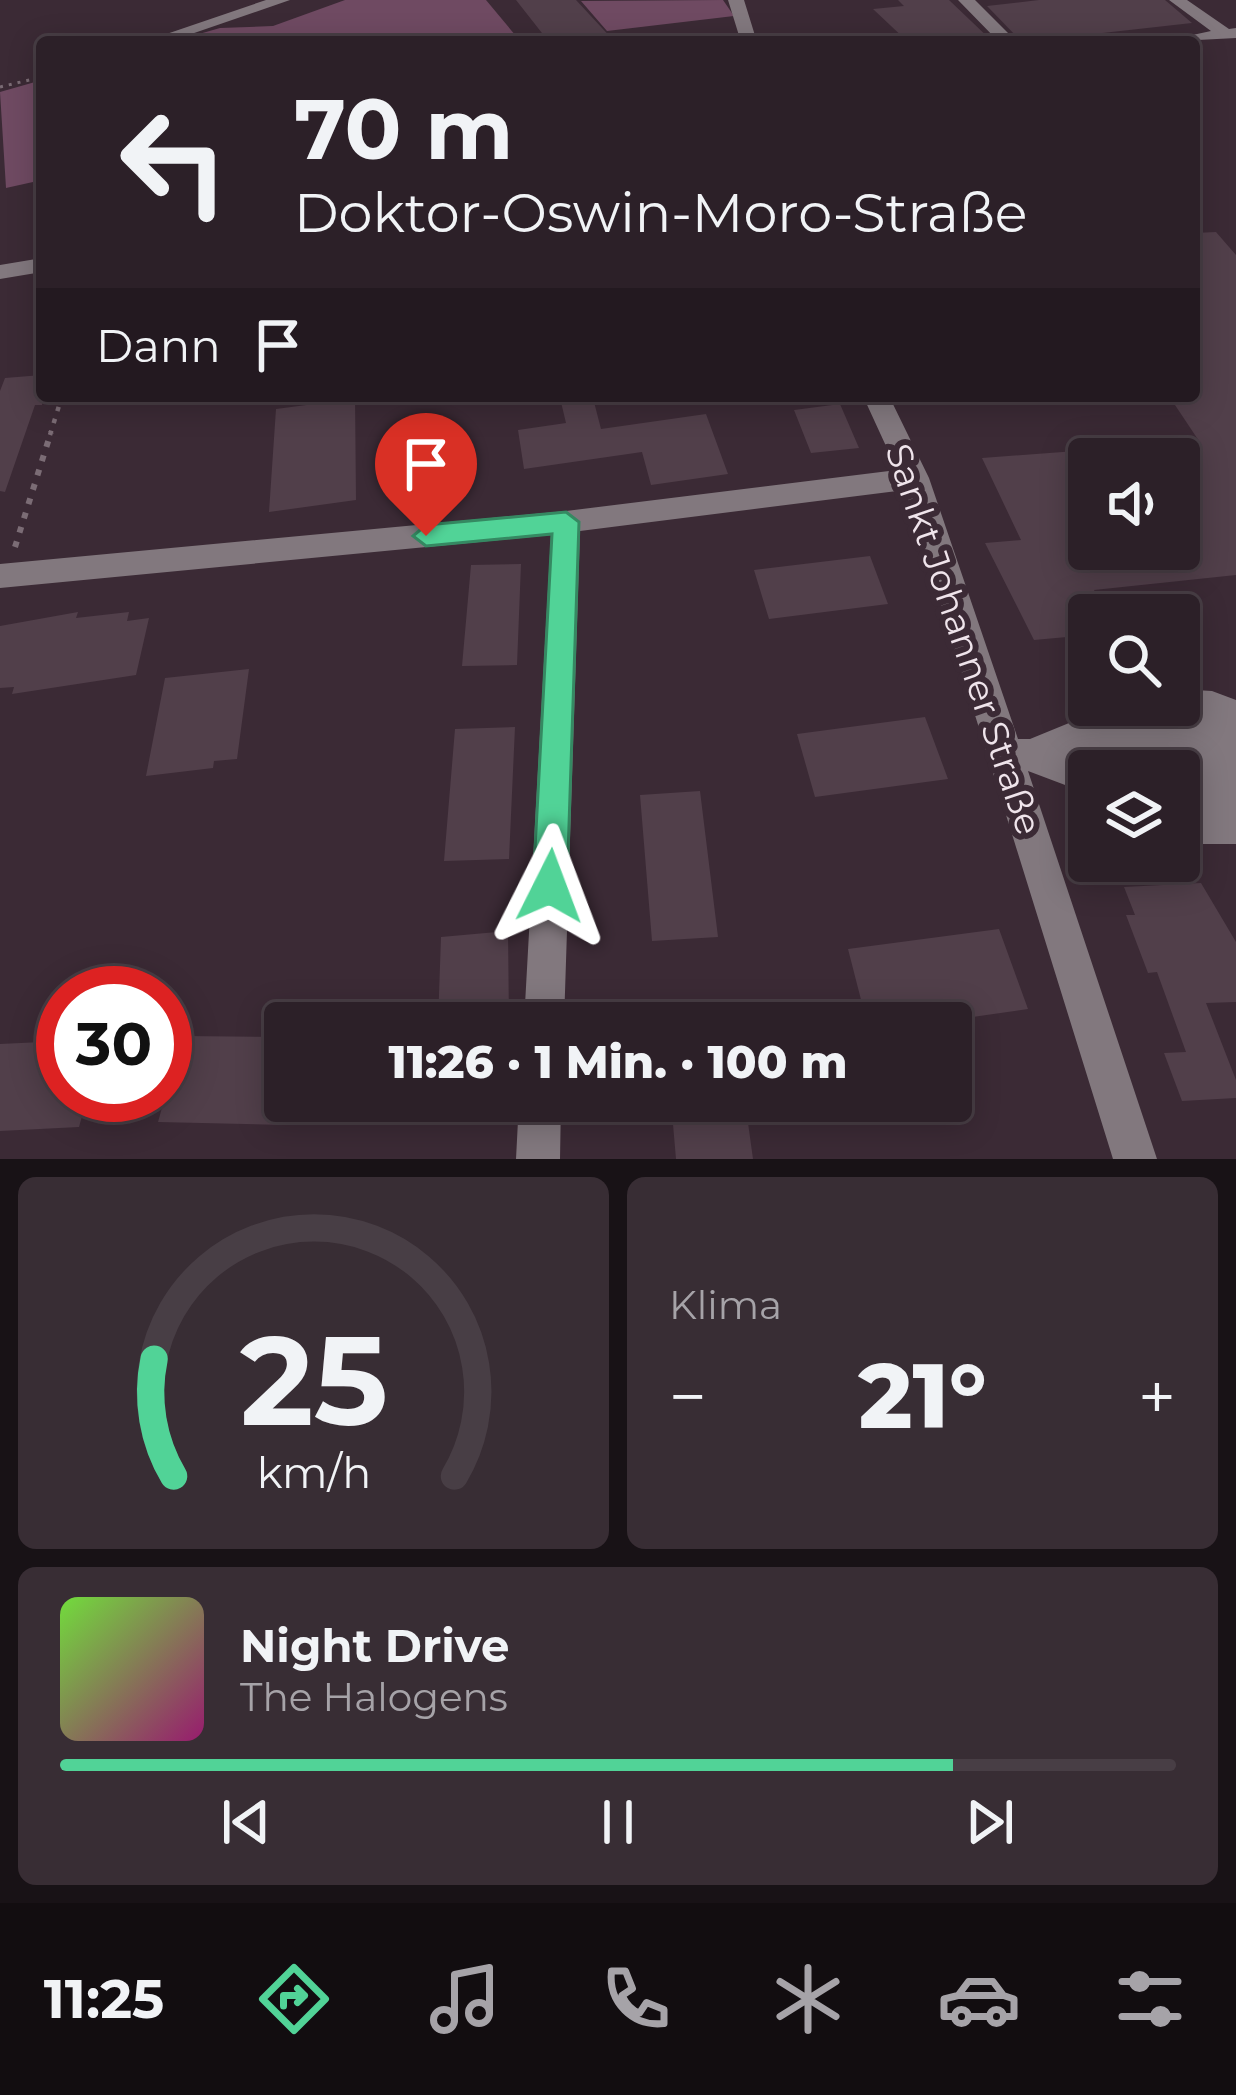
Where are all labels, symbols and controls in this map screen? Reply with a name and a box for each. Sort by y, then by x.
text: 70 m [294,78,513,180]
icon: left [96,84,252,240]
text: Doktor-Oswin-Moro-Straße [294,180,1027,246]
icon: arrive [245,312,311,378]
text: Dann [96,318,221,373]
pin [375,413,477,536]
icon: arrive [393,431,459,497]
street label: Sankt Johanner Straße [876,438,1052,840]
map controls [1068,438,1200,882]
button: sound [1068,438,1200,570]
button: search [1068,594,1200,726]
button: layers [1068,750,1200,882]
position arrow [487,823,613,949]
speed limit sign: 30 [36,966,192,1122]
text: 11:26 · 1 Min. · 100 m [388,1034,848,1089]
text: Klima [669,1281,782,1329]
text: 25 [240,1304,387,1456]
text: 21° [859,1341,986,1451]
text: − [669,1356,707,1437]
text: + [1138,1356,1176,1437]
text: km/h [256,1446,371,1499]
text: Night Drive [240,1618,509,1673]
text: The Halogens [240,1673,508,1721]
icon: previous [213,1789,279,1855]
icon: pause [585,1789,651,1855]
icon: next [957,1789,1023,1855]
icon: directions [252,1957,336,2041]
icon: music [423,1957,507,2041]
icon: phone [594,1957,678,2041]
icon: climate [766,1957,850,2041]
icon: car [937,1957,1021,2041]
icon: filters [1108,1957,1192,2041]
text: 11:25 [44,1966,164,2032]

